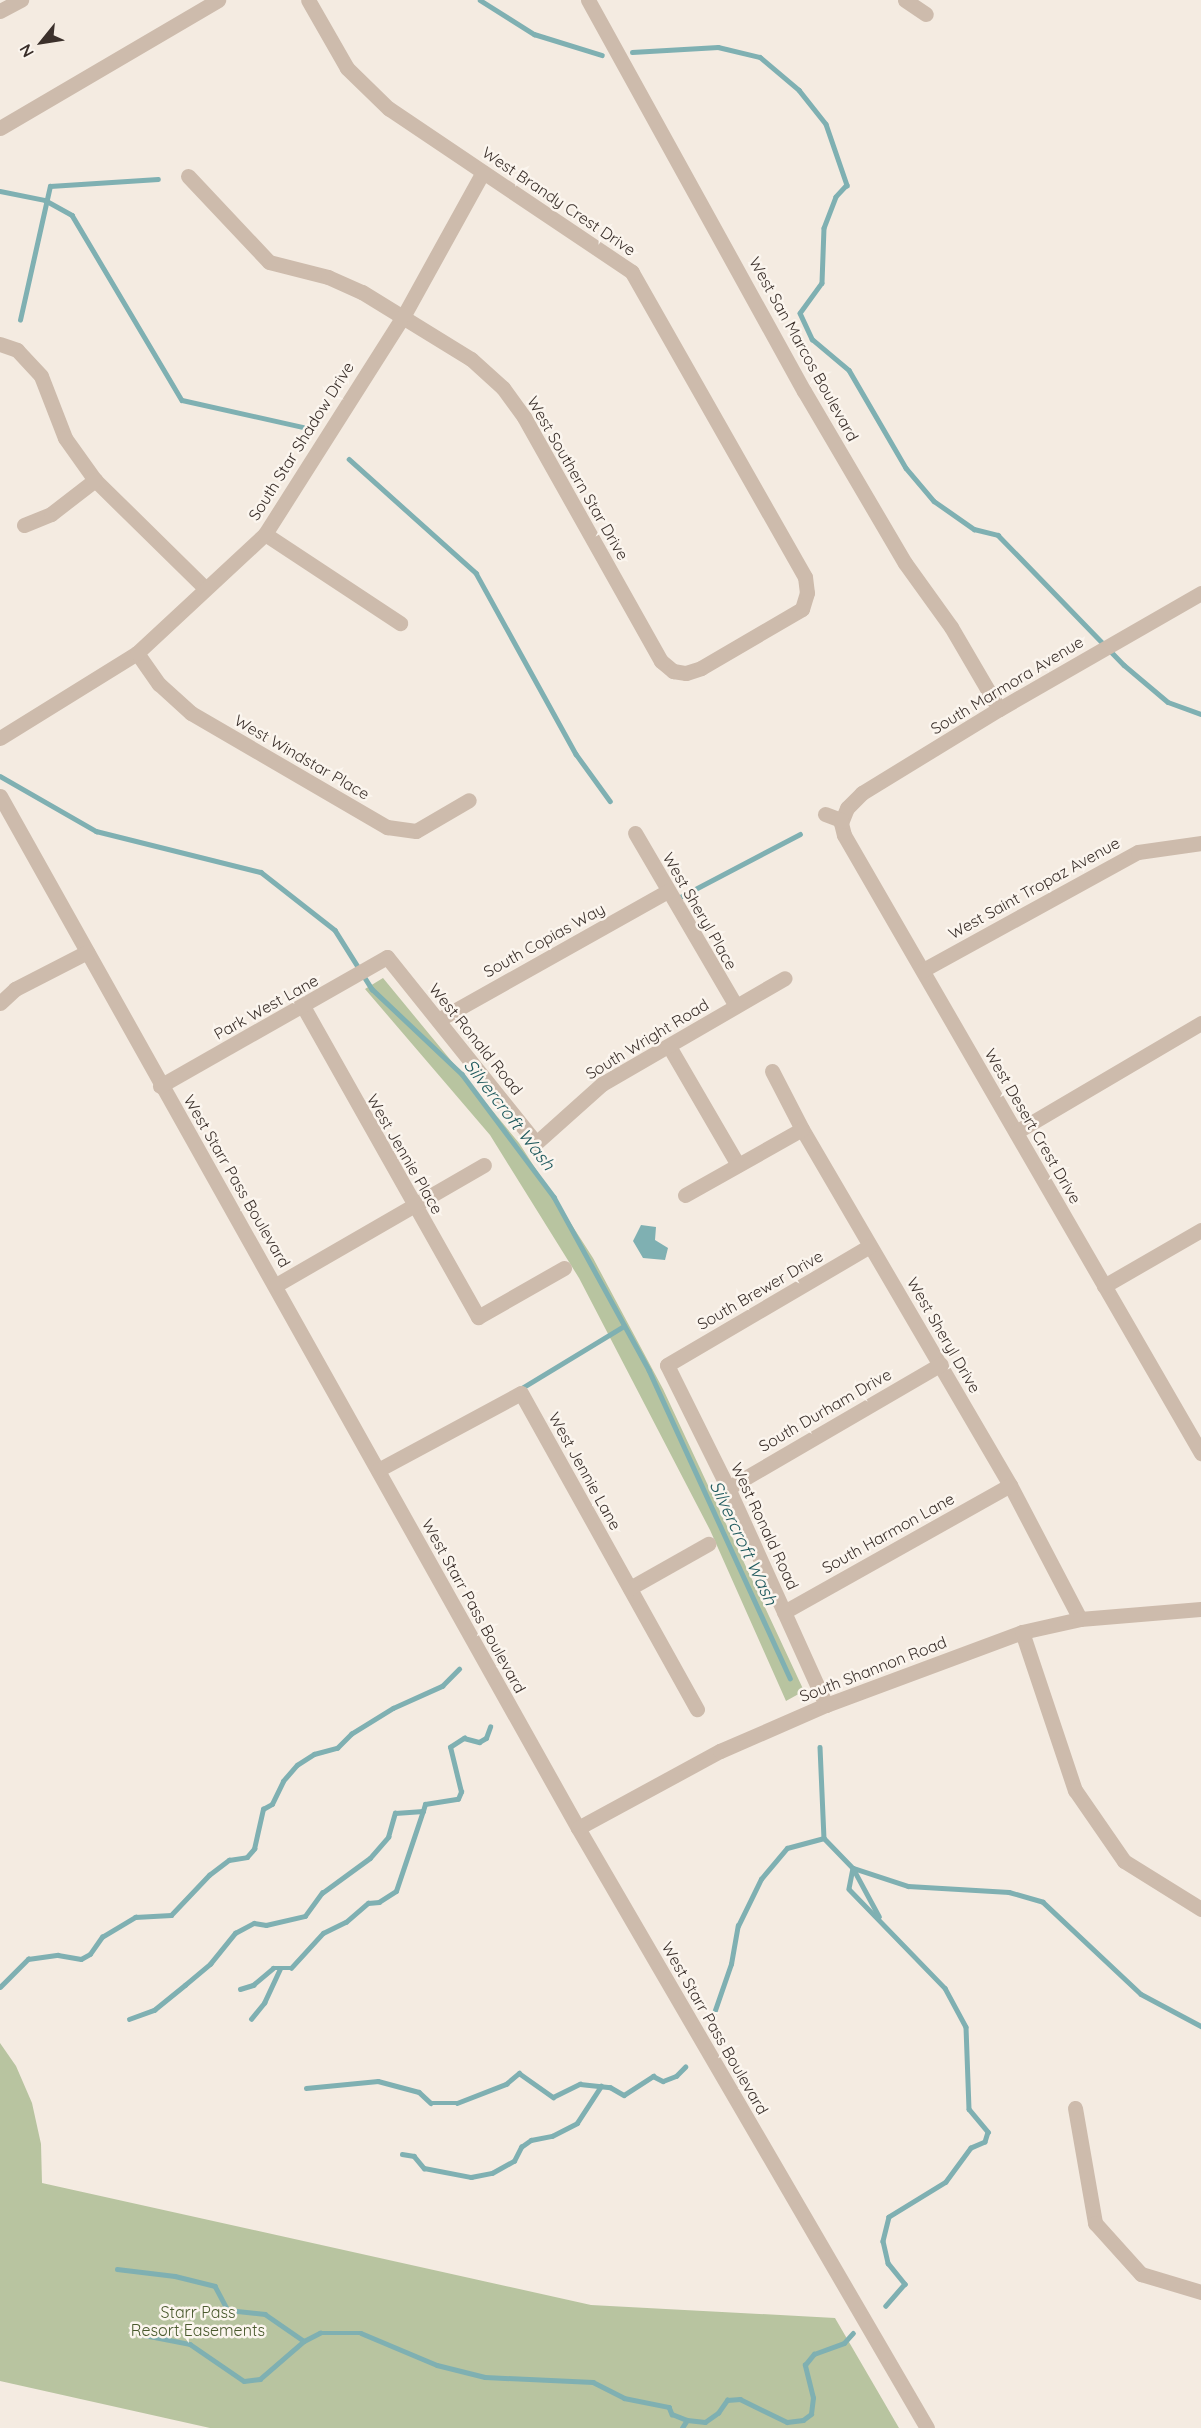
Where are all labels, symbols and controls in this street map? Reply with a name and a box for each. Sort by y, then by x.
north arrow [12,12,72,72]
text: N [15,41,38,61]
street label: West Brandy Crest Drive [479,142,639,260]
street label: West San Marcos Boulevard [745,254,863,444]
street label: South Star Shadow Drive [244,358,358,524]
street label: West Southern Star Drive [523,393,633,563]
street label: South Marmora Avenue [927,632,1087,738]
street label: West Windstar Place [231,710,373,804]
street label: West Saint Tropaz Avenue [945,833,1123,943]
street label: West Sheryl Place [659,849,741,973]
street label: South Copias Way [480,899,608,981]
street label: Park West Lane [210,970,322,1044]
street label: West Ronald Road [425,979,527,1099]
street label: South Wright Road [582,995,712,1083]
street label: West Desert Crest Drive [981,1045,1085,1207]
water label: Silvercroft Wash [459,1055,559,1175]
street label: West Starr Pass Boulevard [180,1091,294,1271]
street label: West Jennie Place [363,1091,447,1217]
street label: South Brewer Drive [694,1246,826,1334]
street label: West Sheryl Drive [903,1274,985,1396]
street label: South Durham Drive [755,1364,895,1456]
street label: West Jennie Lane [545,1409,625,1533]
street label: West Ronald Road [727,1459,803,1593]
water label: Silvercroft Wash [705,1477,781,1609]
street label: South Harmon Lane [818,1489,958,1577]
street label: West Starr Pass Boulevard [418,1516,530,1696]
street label: South Shannon Road [797,1632,949,1706]
street label: West Starr Pass Boulevard [658,1938,772,2118]
park label: Starr Pass Resort Easements [131,2302,265,2340]

